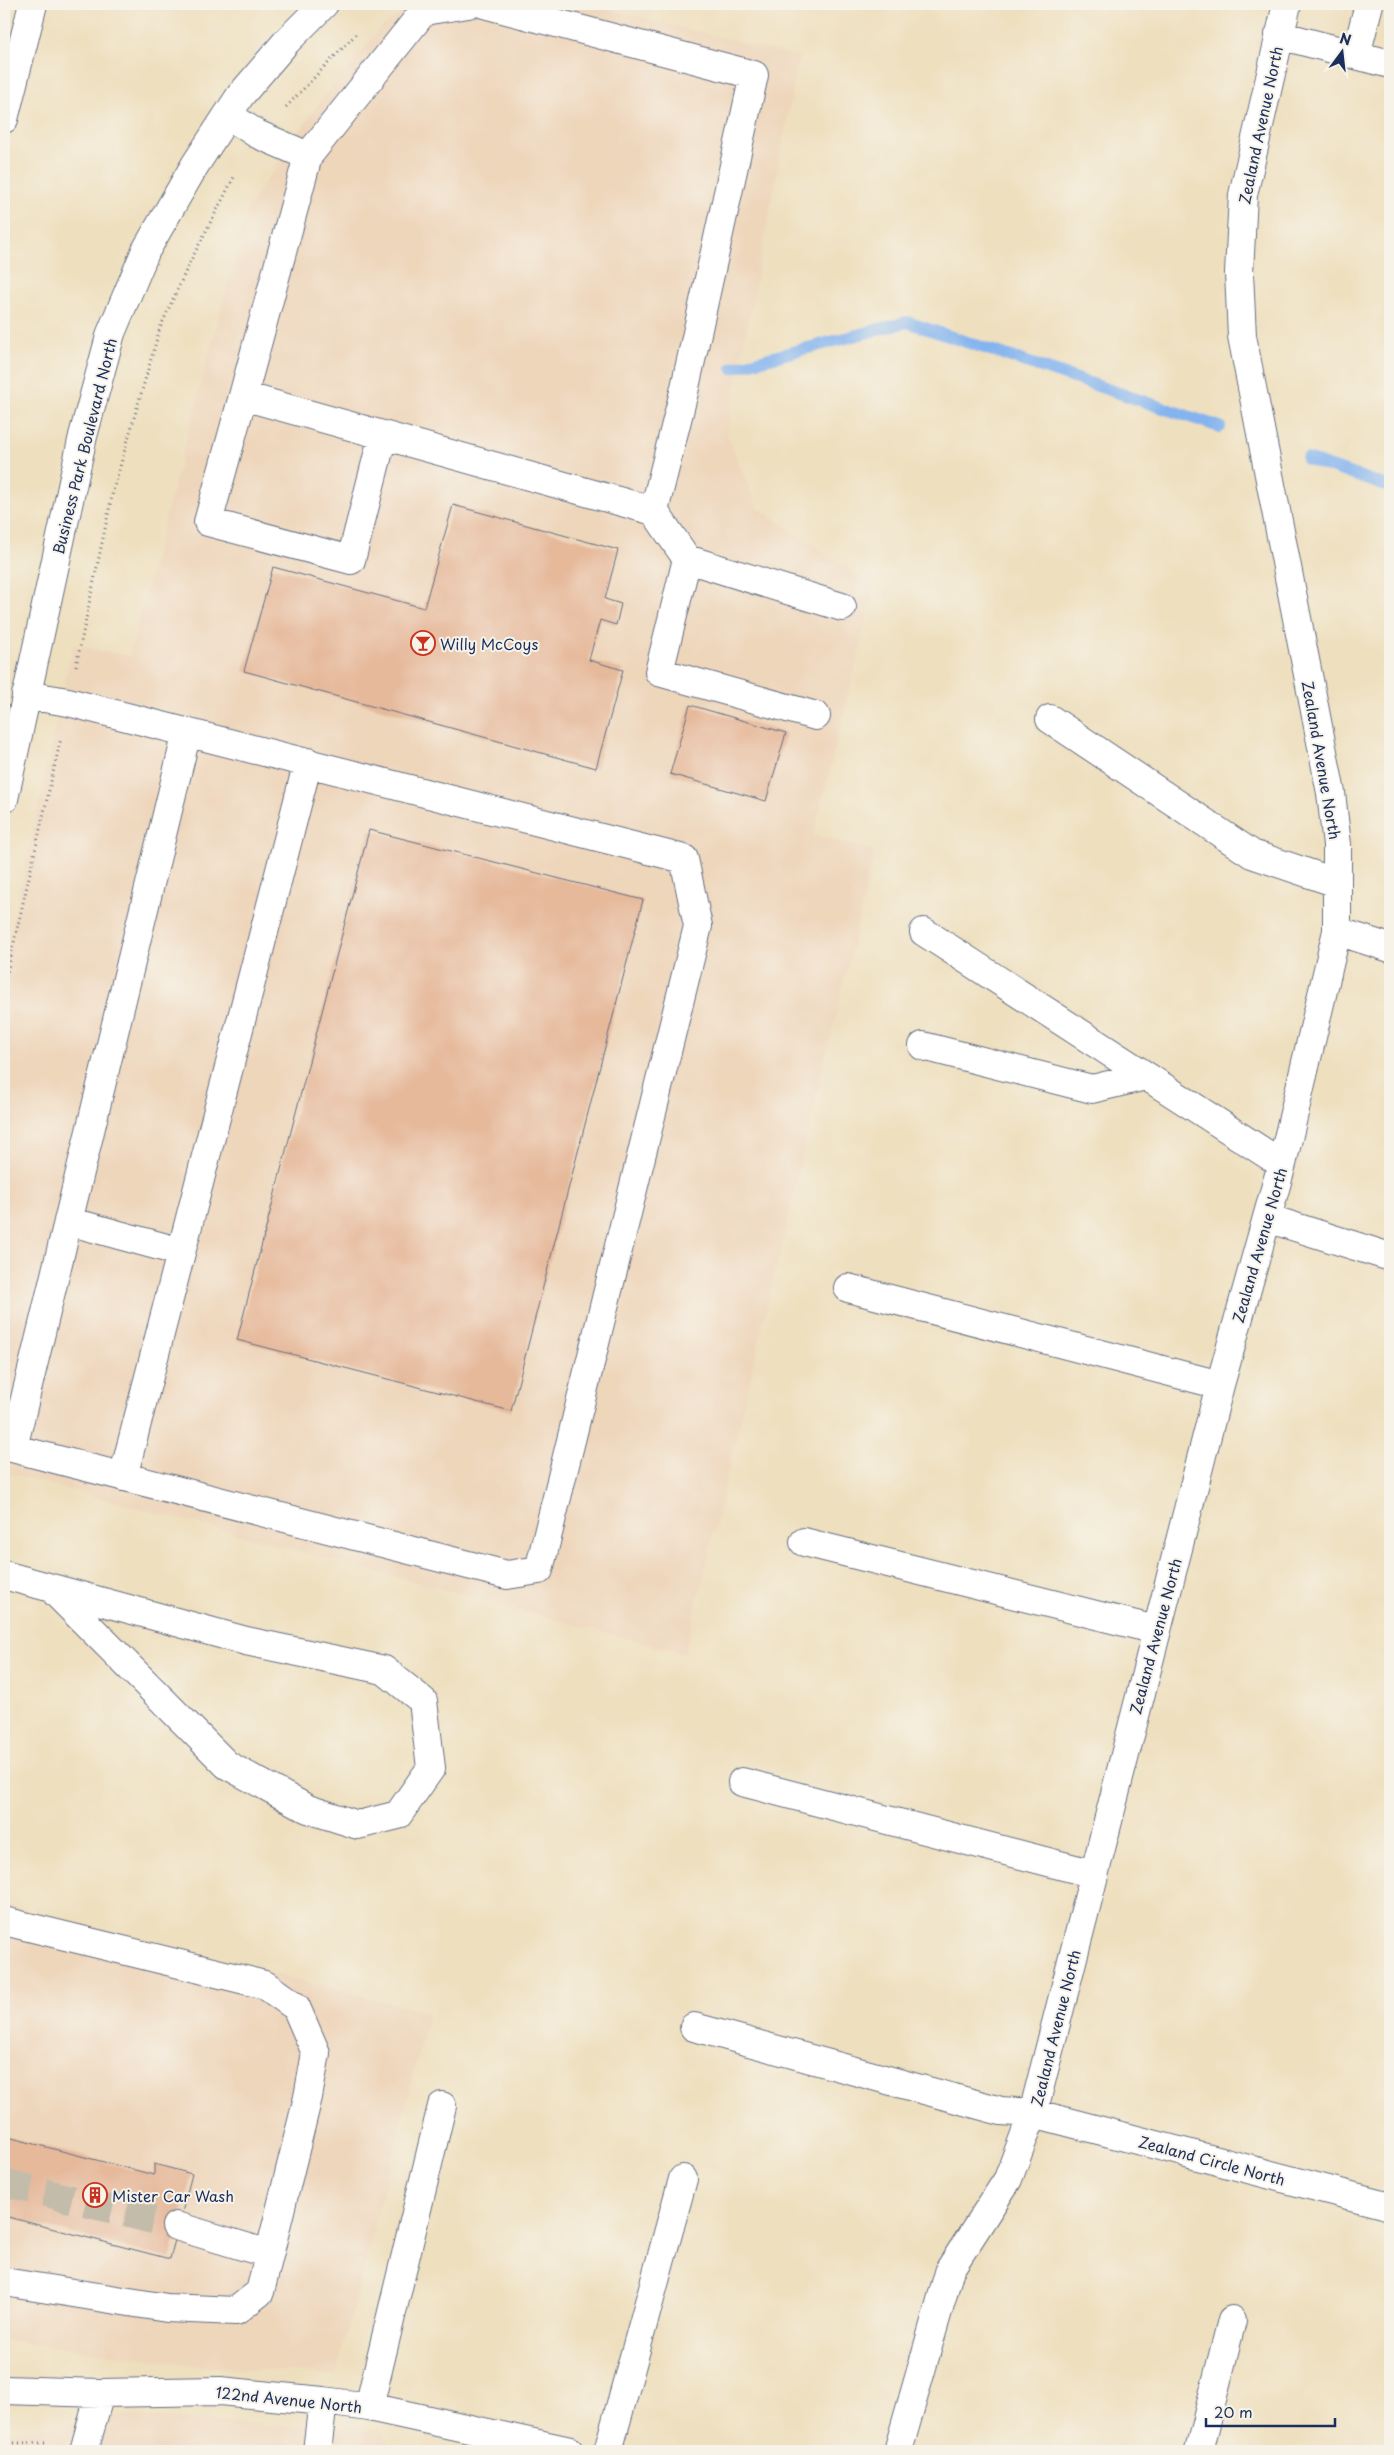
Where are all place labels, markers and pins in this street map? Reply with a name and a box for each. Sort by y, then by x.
bar icon: Willy McCoys [410,630,436,656]
place label: Willy McCoys [440,632,538,655]
building icon: Mister Car Wash [82,2182,108,2208]
place label: Mister Car Wash [112,2184,234,2207]

